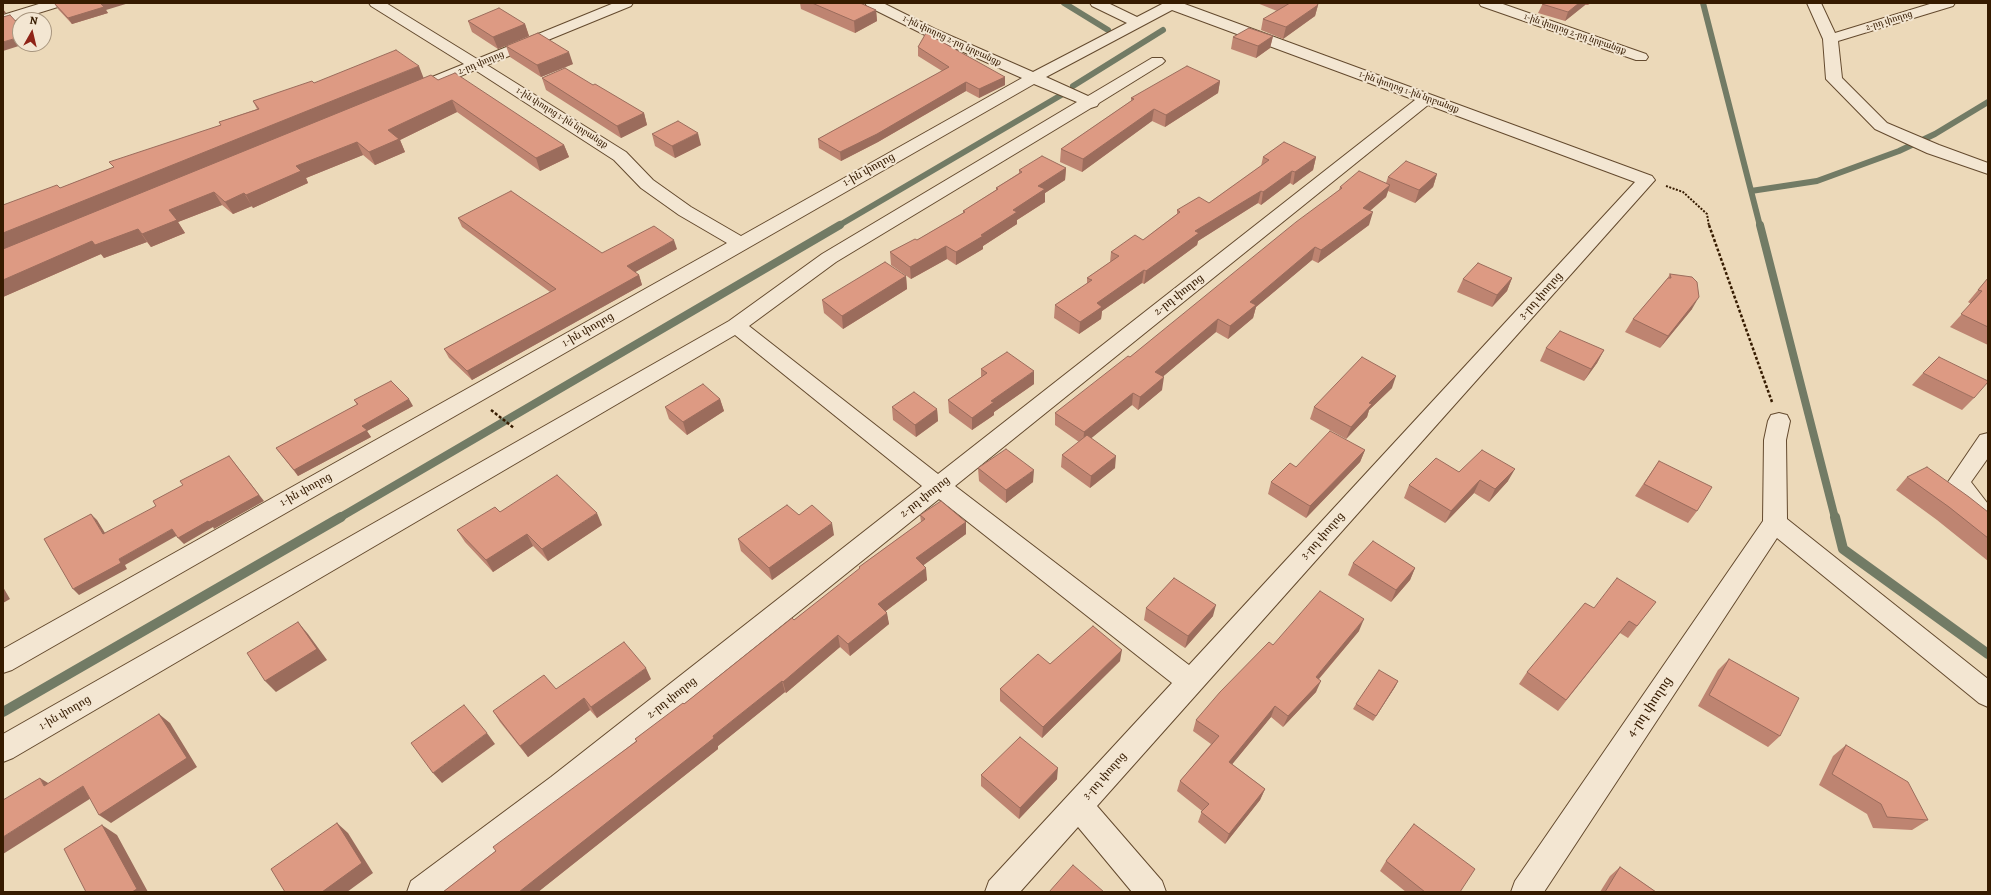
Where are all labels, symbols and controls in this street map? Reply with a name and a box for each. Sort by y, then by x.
street label: 2-րդ փողոց [1864,9,1914,33]
street label: 1-ին փողոց 2-րդ նրբանցք [1522,11,1628,57]
north arrow [12,12,52,52]
text: N [29,13,39,29]
street label: 1-ին փողոց 2-րդ նրբանցք [901,13,1003,69]
street label: 2-րդ փողոց [456,49,506,77]
street label: 1-ին փողոց 1-ին նրբանցք [1357,69,1461,115]
street label: 1-ին փողոց 1-ին նրբանցք [514,85,610,151]
street label: 1-ին փողոց [841,150,897,190]
street label: 3-րդ փողոց [1516,270,1566,322]
street label: 2-րդ փողոց [1152,272,1206,318]
street label: 1-ին փողոց [560,310,616,350]
street label: 1-ին փողոց [278,470,334,510]
street label: 2-րդ փողոց [898,474,952,520]
street label: 3-րդ փողոց [1298,510,1348,562]
street label: 4-րդ փողոց [1624,674,1676,740]
street label: 2-րդ փողոց [645,675,699,721]
street label: 1-ին փողոց [37,693,93,733]
street label: 3-րդ փողոց [1080,750,1130,802]

